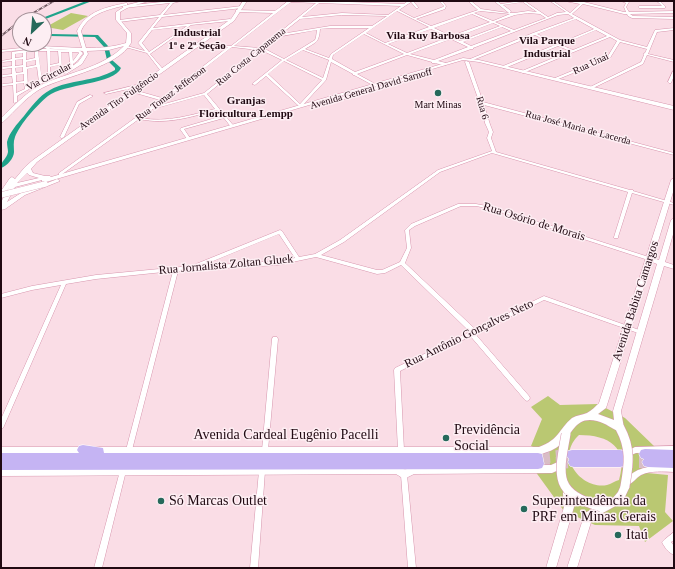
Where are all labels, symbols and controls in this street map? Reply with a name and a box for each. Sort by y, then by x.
north arrow [12,12,52,52]
street label: Rua Costa Capanema [214,25,288,89]
district label: Industrial 1ª e 2ª Seção [168,26,226,52]
district label: Vila Ruy Barbosa [386,29,470,43]
district label: Vila Parque Industrial [519,34,575,60]
text: N [21,35,33,49]
street label: Rua Unaí [571,51,611,77]
street label: Via Circular [25,60,73,94]
street label: Rua Tomaz Jefferson [134,64,208,124]
street label: Avenida General David Sarnoff [309,66,433,112]
street label: Avenida Tito Fulgêncio [77,69,161,133]
marker: Mart Minas [433,88,443,98]
district label: Granjas Floricultura Lempp [199,94,293,120]
street label: Rua 6 [473,95,491,121]
place label: Mart Minas [415,99,461,111]
street label: Rua José Maria de Lacerda [524,108,632,148]
street label: Rua Osório de Morais [481,200,587,244]
street label: Avenida Babita Camargos [610,239,662,363]
street label: Rua Jornalista Zoltan Gluek [158,252,294,278]
street label: Rua Antônio Gonçalves Neto [402,296,536,372]
place label: Previdência Social [454,422,520,454]
street label: Avenida Cardeal Eugênio Pacelli [193,427,379,443]
marker: Previdência Social [441,433,451,443]
place label: Só Marcas Outlet [169,493,267,509]
place label: Superintendência da PRF em Minas Gerais [532,493,656,526]
marker: Só Marcas Outlet [156,496,166,506]
marker: Superintendência da PRF em Minas Gerais [519,504,529,514]
place label: Itaú [626,527,648,543]
marker: Itaú [613,530,623,540]

